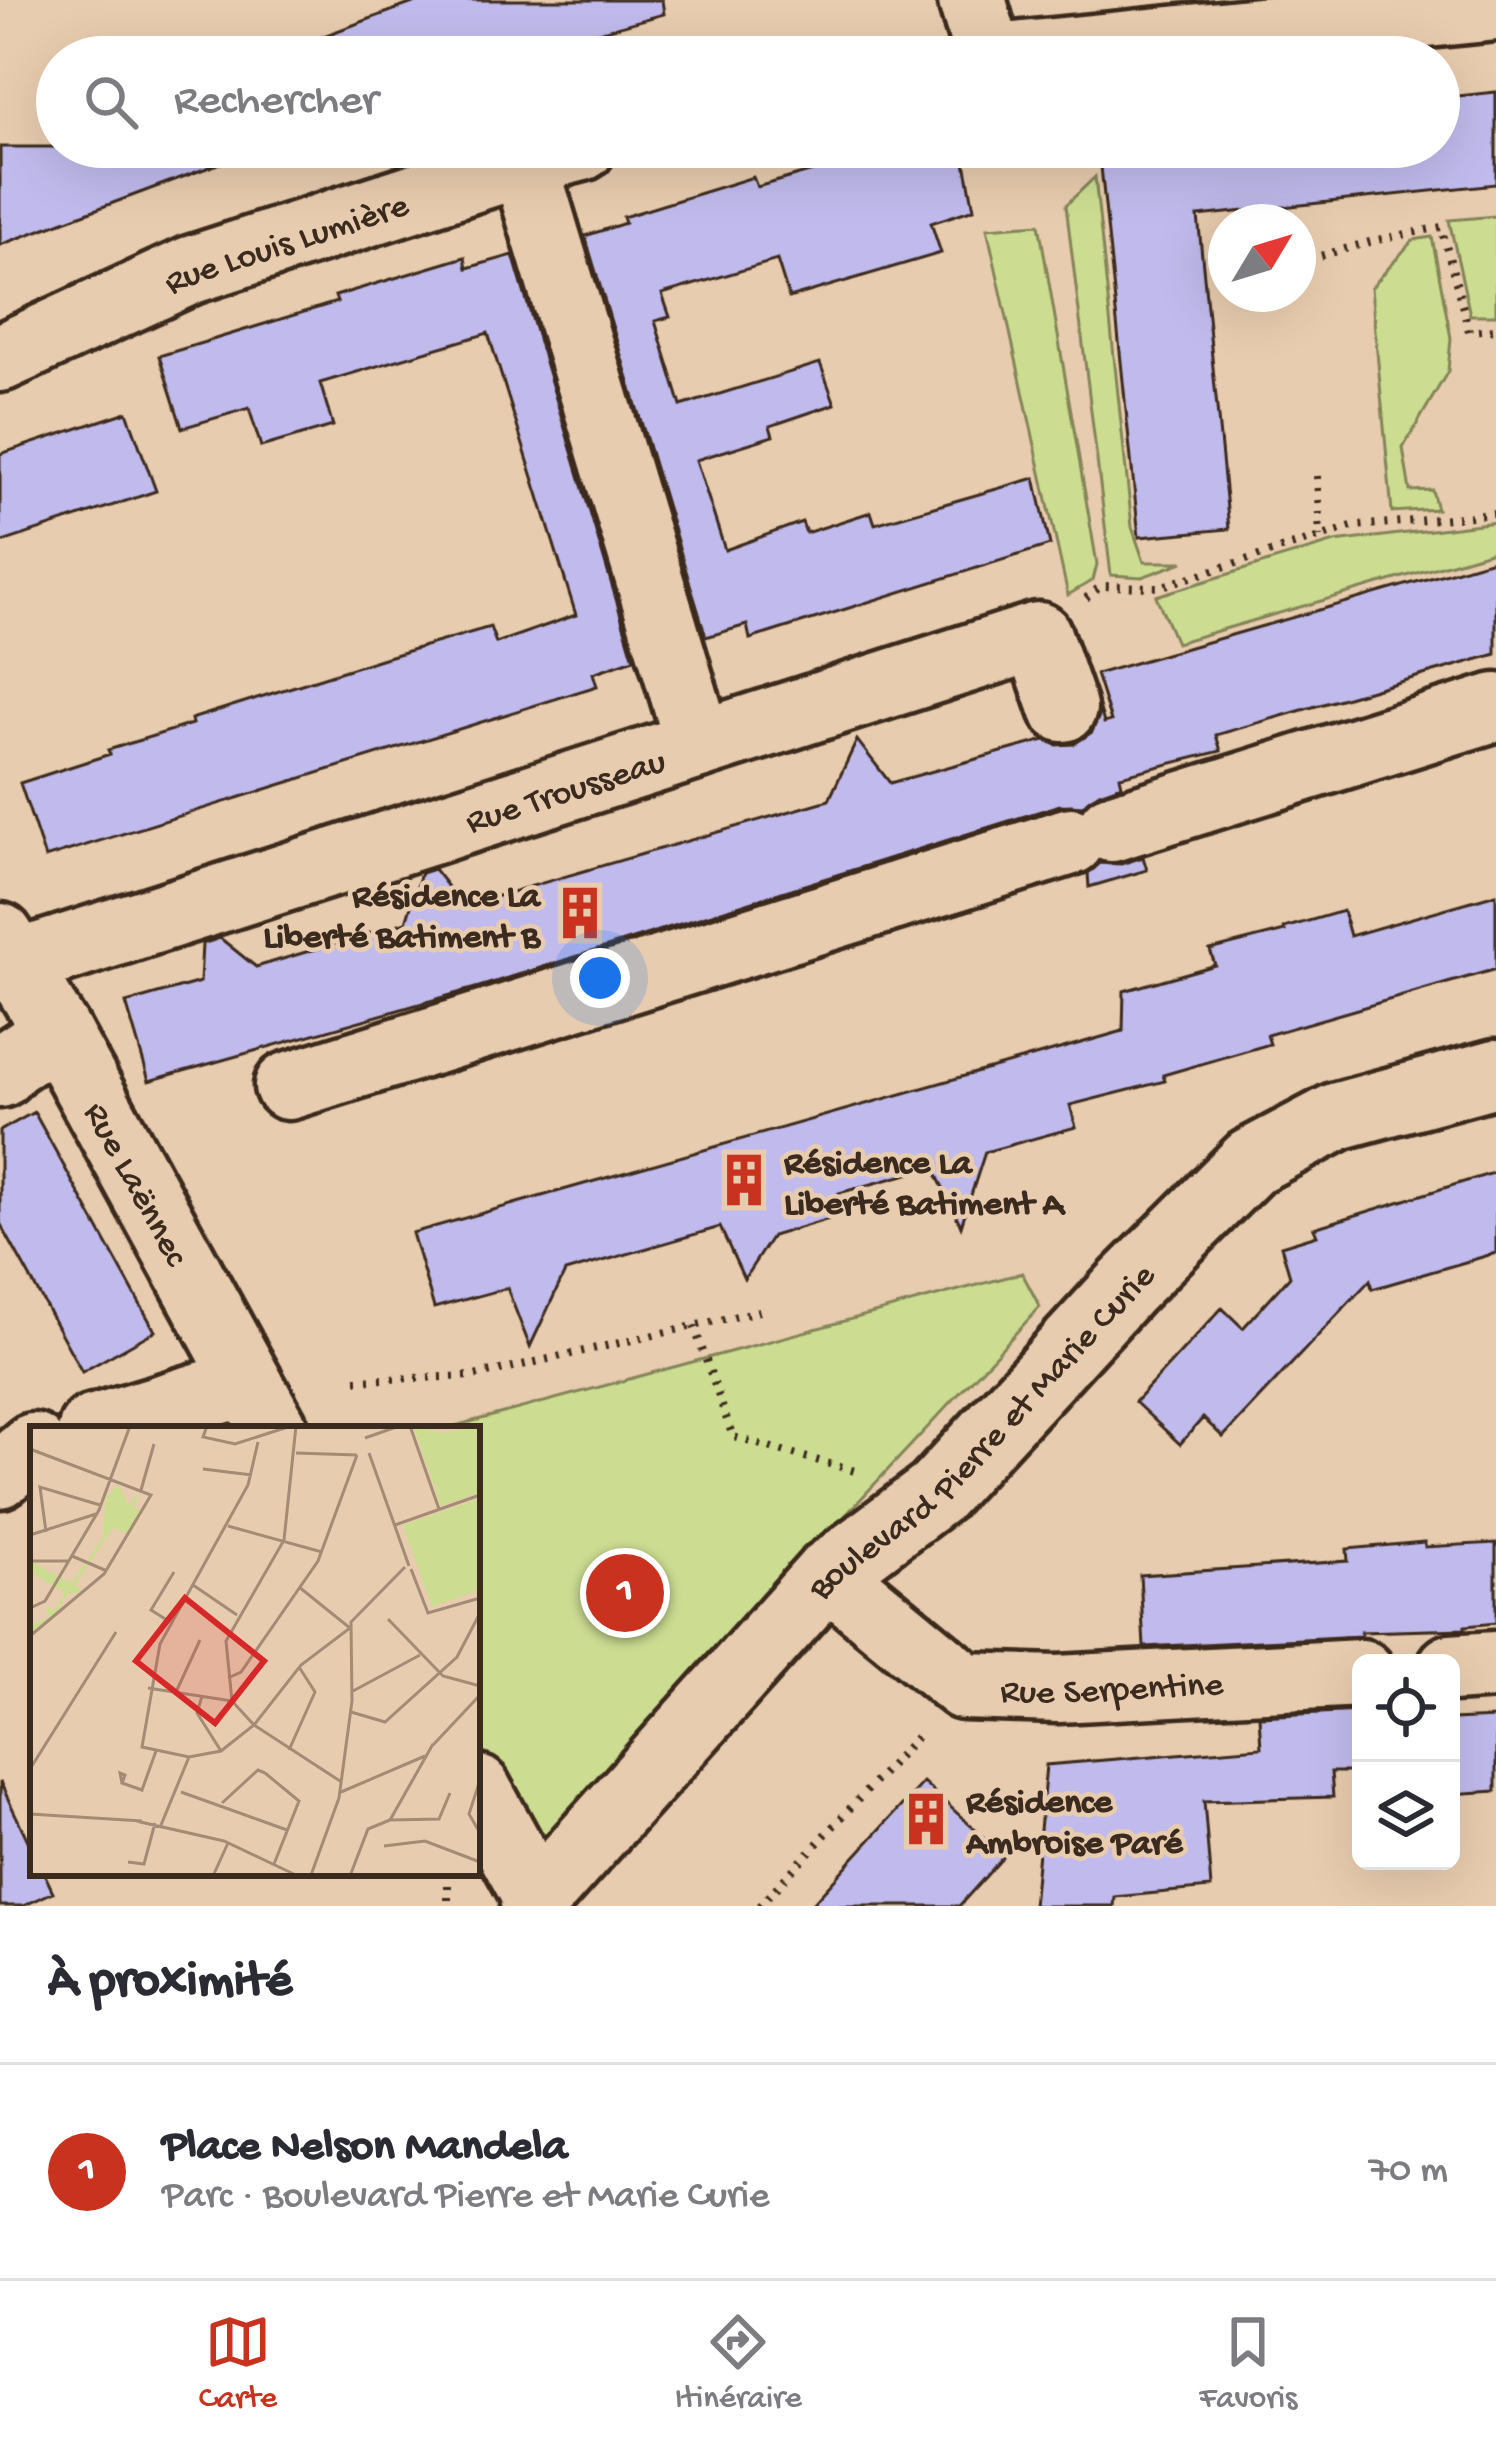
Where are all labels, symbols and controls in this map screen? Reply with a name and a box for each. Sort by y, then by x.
search box [36,36,1460,168]
icon: search [78,69,144,135]
text: Rechercher [174,76,378,129]
street label: Rue Louis Lumière [159,186,415,307]
north arrow [1208,204,1316,312]
street label: Rue Trousseau [461,742,672,846]
place label: Résidence La Liberté Batiment B [263,877,542,961]
building icon: Résidence La Liberté Batiment B [551,884,609,942]
your location [570,948,630,1008]
street label: Rue Laënnec [71,1096,196,1276]
place label: Résidence La Liberté Batiment A [784,1144,1066,1228]
building icon: Résidence La Liberté Batiment A [715,1151,773,1209]
street label: Boulevard Pierre et Marie Curie [800,1256,1166,1611]
inset map [30,1426,480,1876]
pin: 1 [586,1548,664,1638]
map controls [1352,1654,1460,1870]
button: locate [1352,1654,1460,1762]
street label: Rue Serpentine [1000,1665,1225,1717]
button: layers [1352,1762,1460,1870]
place label: Résidence Ambroise Paré [965,1783,1184,1867]
building icon: Résidence Ambroise Paré [897,1790,955,1848]
text: À proximité [48,1954,292,2014]
text: Place Nelson Mandela [162,2122,567,2175]
text: 1 [79,2149,95,2195]
text: 70 m [1369,2149,1448,2195]
text: Parc · Boulevard Pierre et Marie Curie [162,2175,769,2221]
tab: Carte [199,2309,277,2419]
tab: Itinéraire [675,2309,802,2419]
tab: Favoris [1199,2309,1297,2419]

